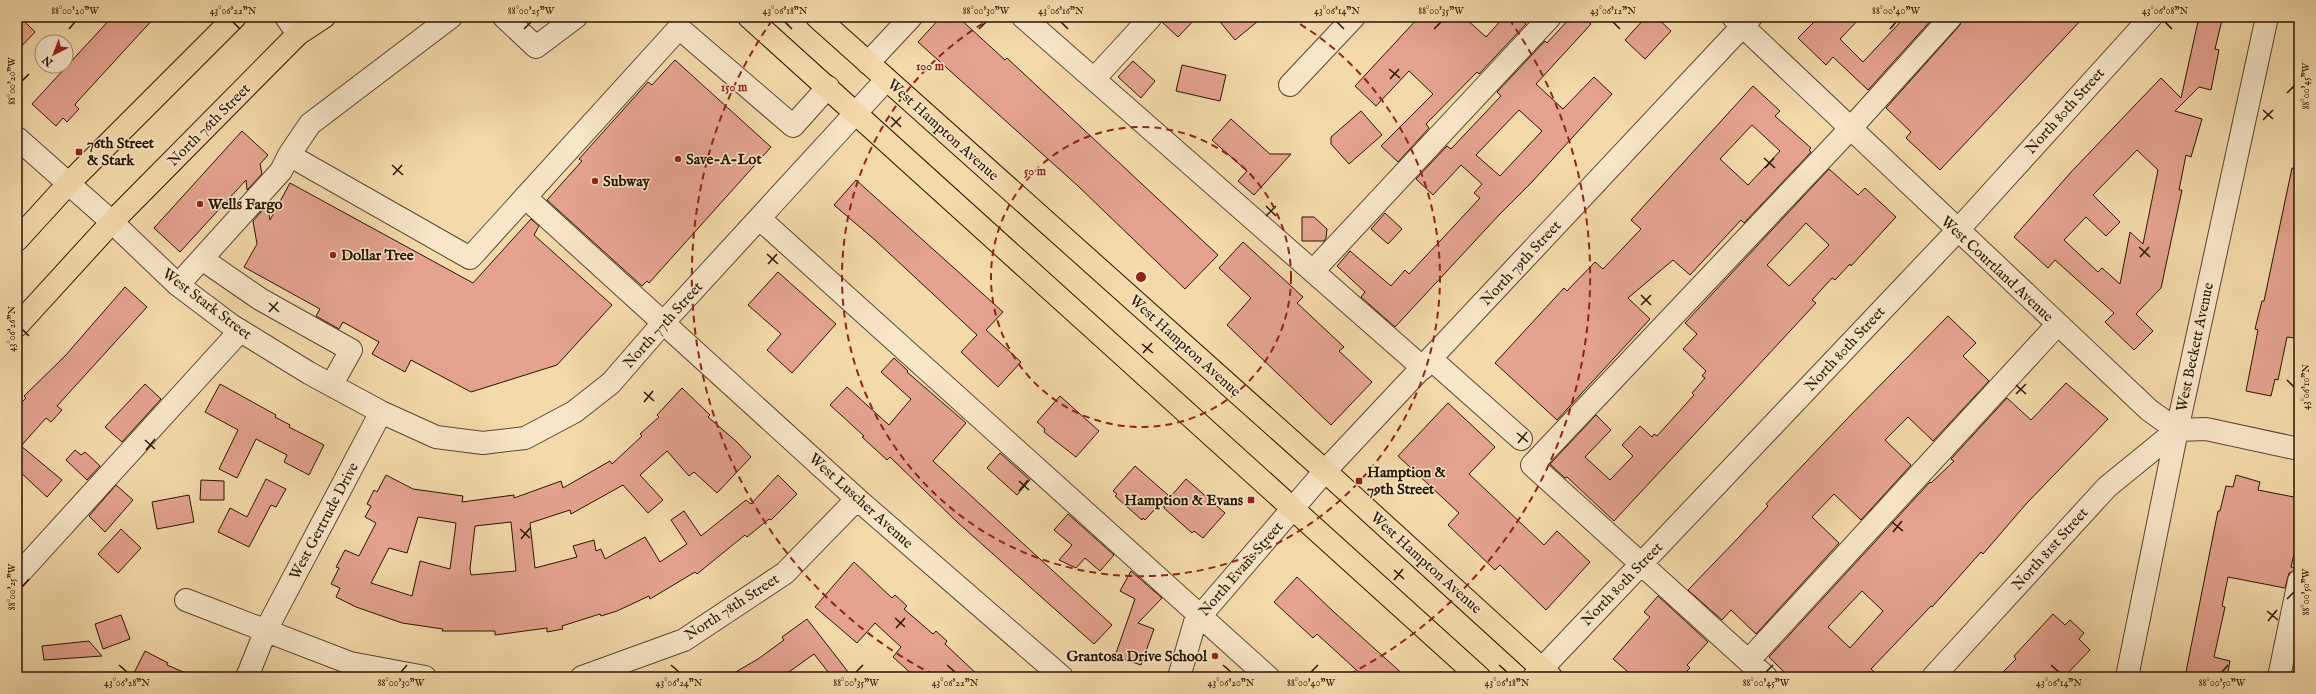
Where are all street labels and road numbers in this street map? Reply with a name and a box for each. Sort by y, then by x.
street label: North 80th Street [2021,64,2109,158]
street label: West Hampton Avenue [883,75,1003,185]
street label: North 76th Street [164,80,254,170]
street label: West Courtland Avenue [1937,212,2057,326]
street label: North 79th Street [1477,216,1565,310]
street label: West Stark Street [158,264,256,344]
street label: North 77th Street [619,278,707,372]
street label: West Beckett Avenue [2172,281,2218,413]
street label: West Hampton Avenue [1125,291,1245,401]
street label: North 80th Street [1801,303,1889,395]
street label: West Luscher Avenue [805,449,917,553]
street label: West Gertrude Drive [285,459,363,583]
street label: North 81st Street [2008,504,2092,594]
street label: West Hampton Avenue [1366,508,1486,618]
street label: North Evans Street [1195,518,1287,620]
street label: North 80th Street [1577,538,1667,630]
street label: North 78th Street [681,569,783,645]

